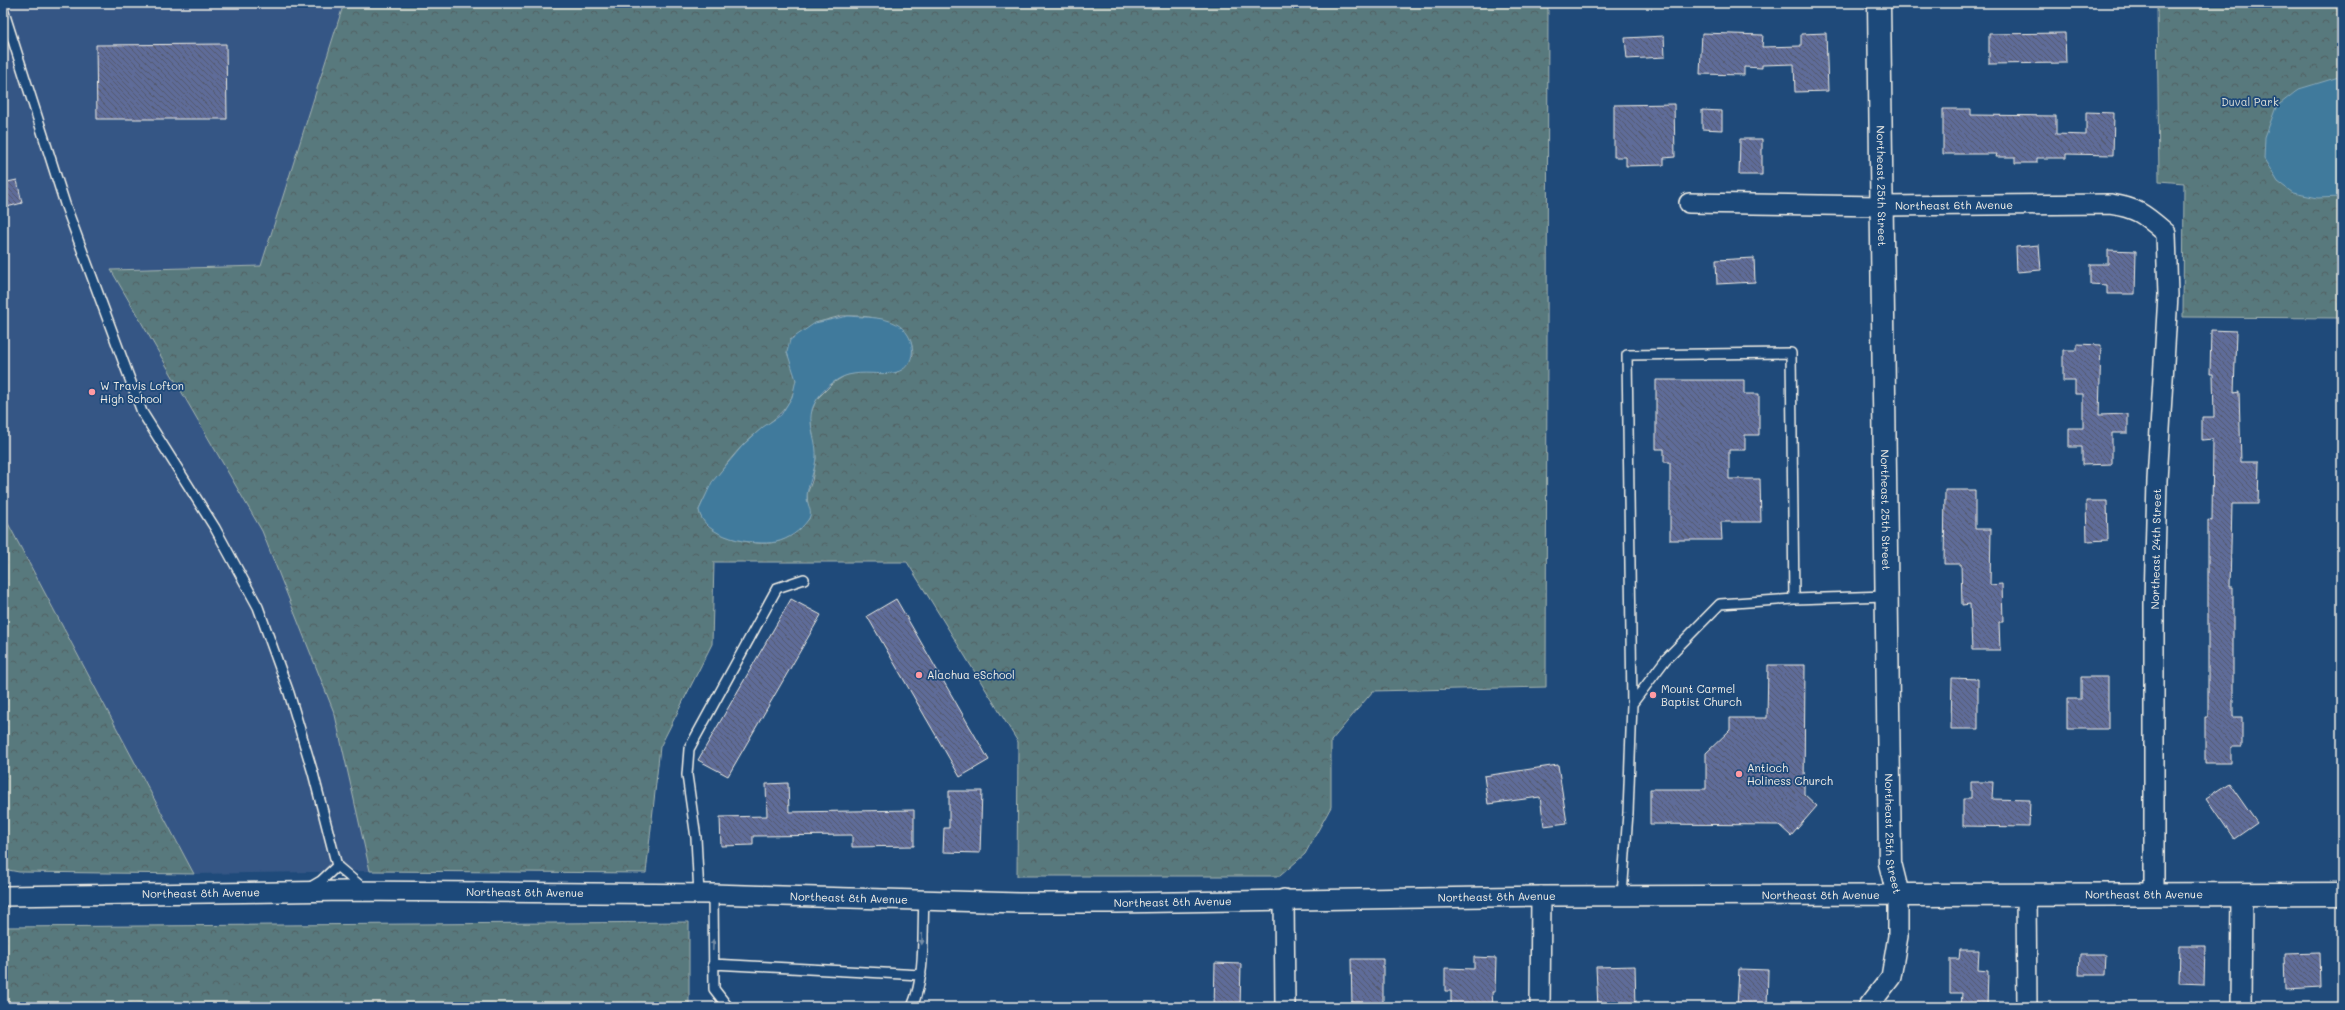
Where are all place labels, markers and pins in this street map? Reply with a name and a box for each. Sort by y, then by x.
place label: W Travis Lofton High School [100,378,184,406]
marker: W Travis Lofton High School [87,387,97,397]
place label: Alachua eSchool [927,667,1015,682]
marker: Alachua eSchool [914,670,924,680]
place label: Mount Carmel Baptist Church [1661,681,1742,709]
marker: Mount Carmel Baptist Church [1648,690,1658,700]
place label: Antioch Holiness Church [1747,760,1833,788]
marker: Antioch Holiness Church [1734,769,1744,779]

